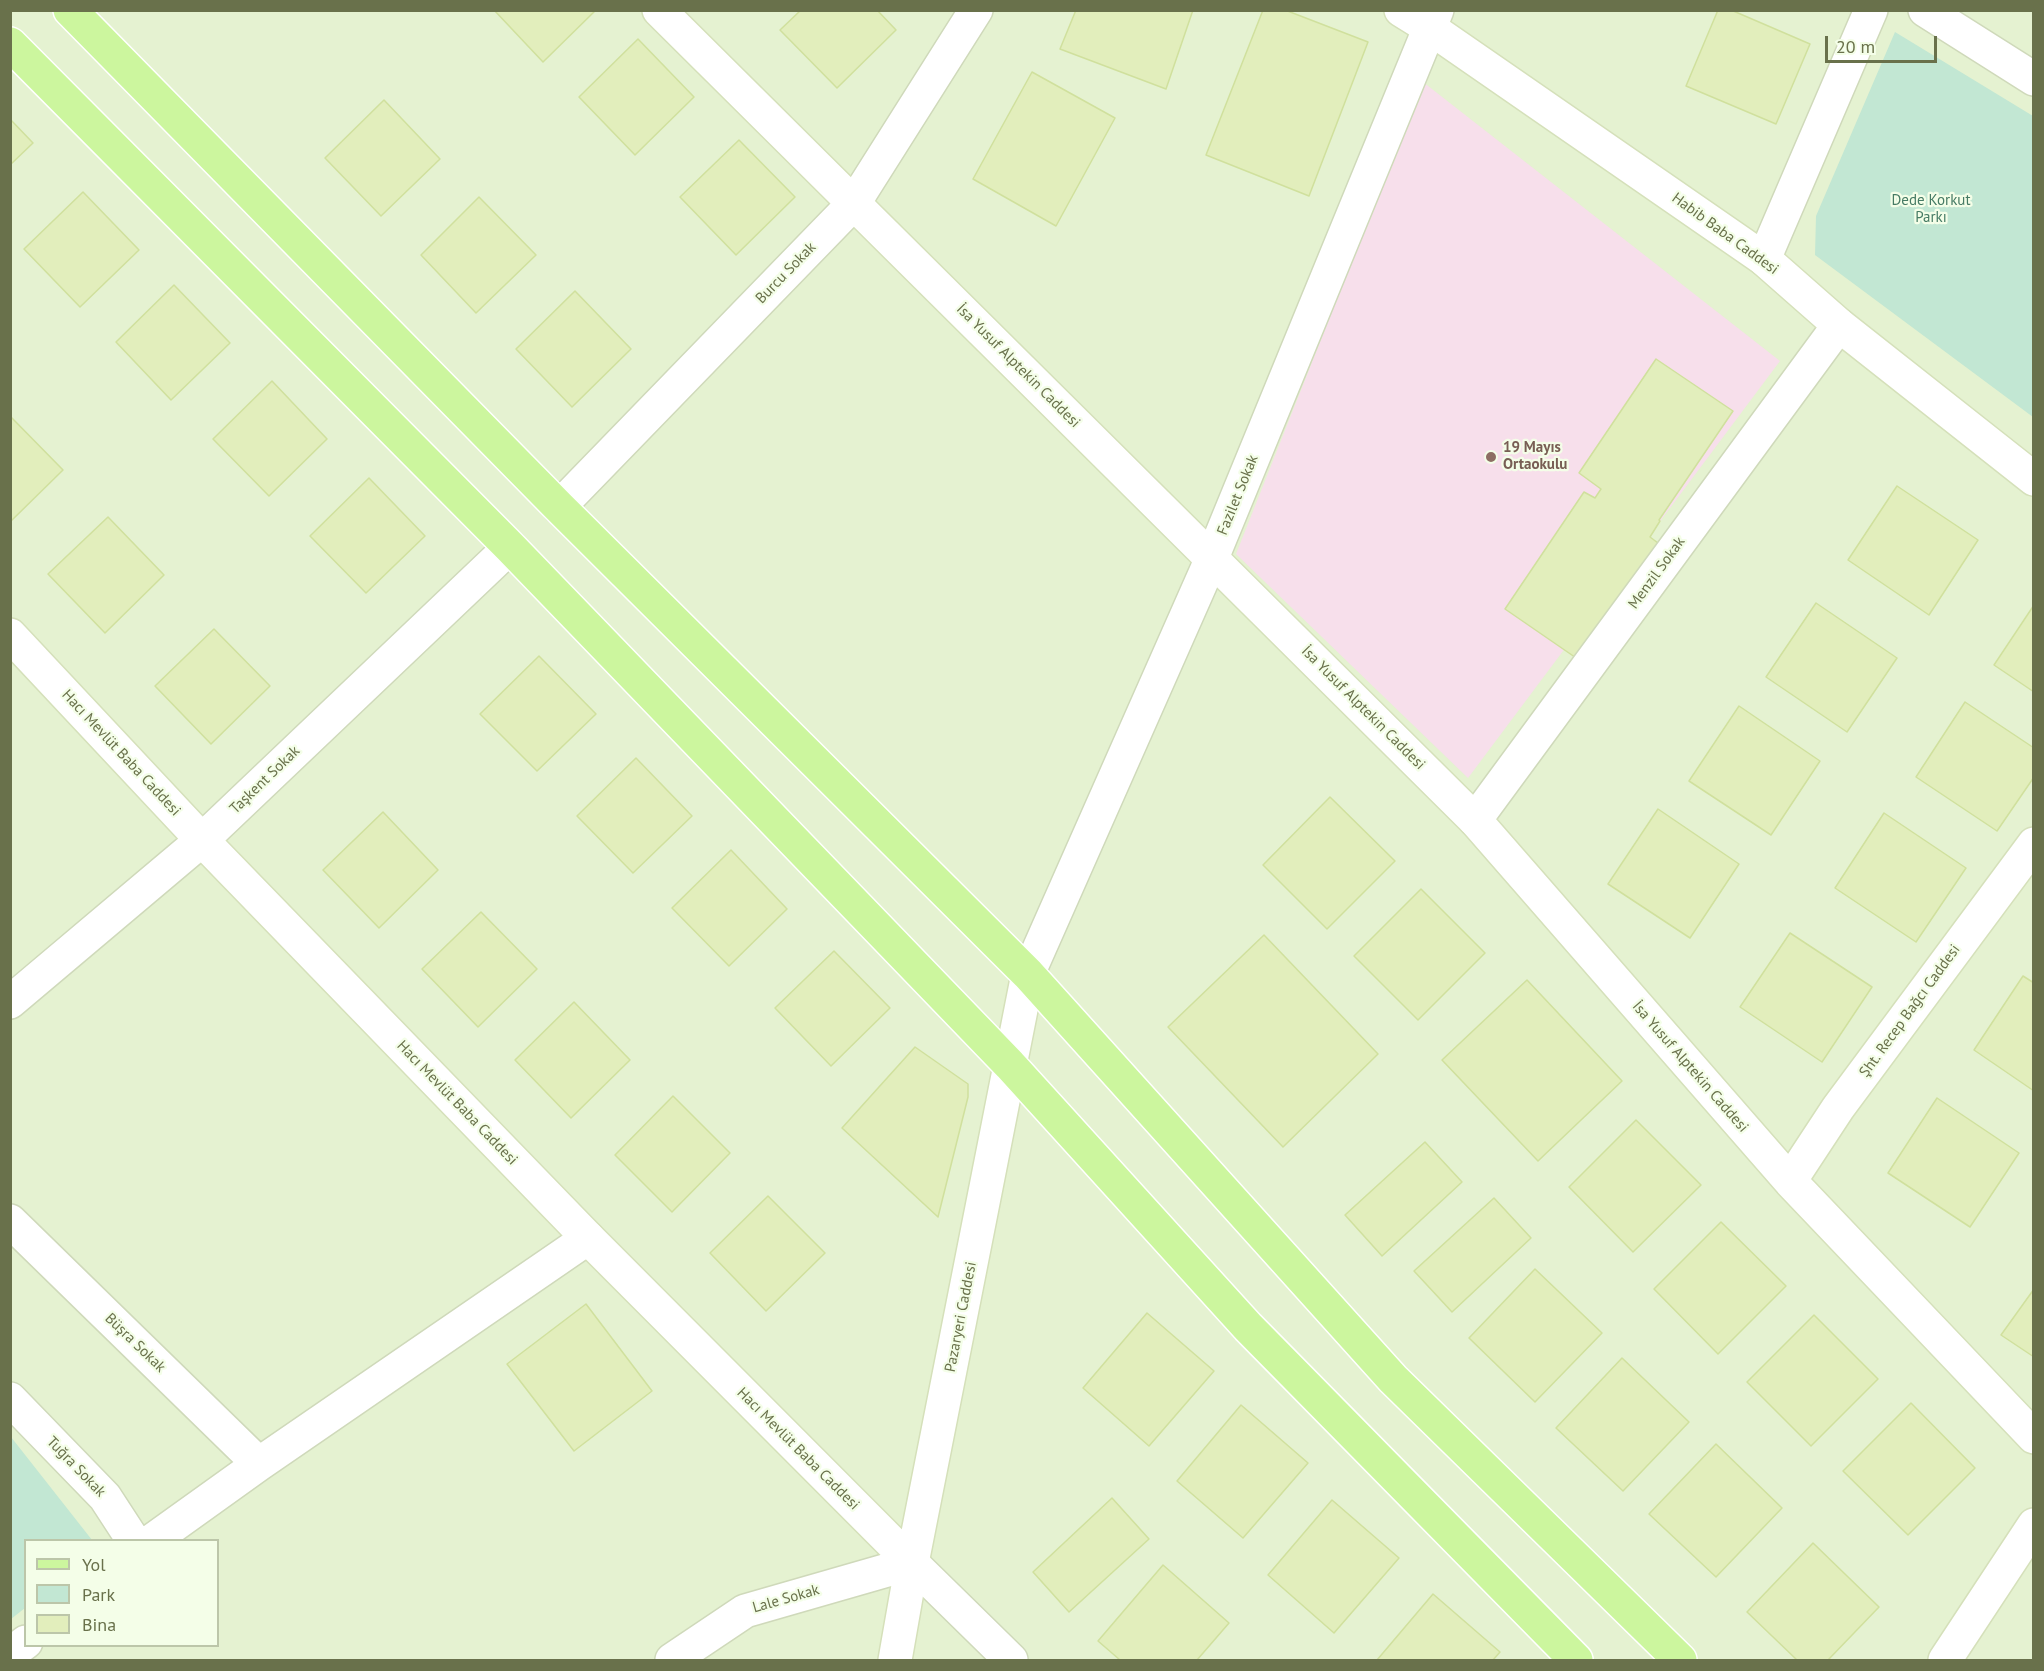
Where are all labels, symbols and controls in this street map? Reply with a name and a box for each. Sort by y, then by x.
scale bar [1828,24,1940,62]
text: 20 m [1836,35,1875,58]
street label: Habib Baba Caddesi [1668,189,1782,279]
park label: Dede Korkut Parkı [1891,192,1971,227]
street label: Burcu Sokak [752,238,820,308]
street label: İsa Yusuf Alptekin Caddesi [952,300,1084,432]
place label: 19 Mayıs Ortaokulu [1503,439,1567,474]
marker: 19 Mayıs Ortaokulu [1484,450,1498,464]
street label: Fazilet Sokak [1214,452,1262,538]
street label: Menzil Sokak [1625,533,1689,613]
street label: İsa Yusuf Alptekin Caddesi [1297,642,1429,774]
street label: Hacı Mevlüt Baba Caddesi [58,686,184,820]
street label: Taşkent Sokak [226,742,304,818]
street label: Şht. Recep Bağcı Caddesi [1856,941,1964,1081]
street label: İsa Yusuf Alptekin Caddesi [1628,998,1752,1136]
street label: Hacı Mevlüt Baba Caddesi [393,1037,521,1169]
street label: Pazaryeri Caddesi [941,1260,981,1374]
street label: Büşra Sokak [101,1310,169,1376]
street label: Hacı Mevlüt Baba Caddesi [733,1384,863,1514]
street label: Tuğra Sokak [43,1433,109,1501]
legend [24,1539,219,1647]
text: Yol [82,1553,105,1576]
street label: Lale Sokak [750,1581,822,1617]
text: Park [82,1583,115,1606]
text: Bina [82,1613,116,1636]

